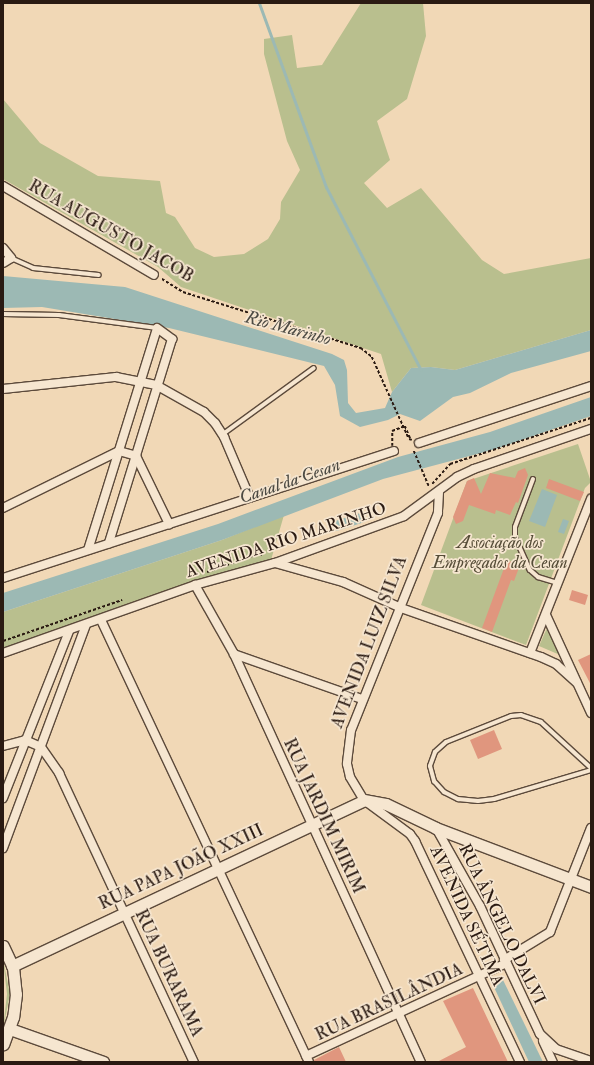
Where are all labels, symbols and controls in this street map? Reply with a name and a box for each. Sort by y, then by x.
street label: RUA AUGUSTO JACOB [25,175,197,287]
water label: Rio Marinho [243,307,333,351]
water label: Canal da Cesan [237,455,343,509]
street label: AVENIDA RIO MARINHO [183,498,389,582]
park label: Associação dos Empregados da Cesan [432,533,568,573]
street label: AVENIDA LUIZ SILVA [327,553,411,731]
street label: RUA JARDIM MIRIM [279,735,369,897]
street label: RUA PAPA JOÃO XXIII [95,820,267,914]
street label: RUA ÂNGELO DALVI [454,840,550,1008]
street label: AVENIDA SÉTIMA [426,843,508,989]
street label: RUA BURARAMA [131,906,207,1040]
street label: RUA BRASILÂNDIA [312,959,466,1045]

